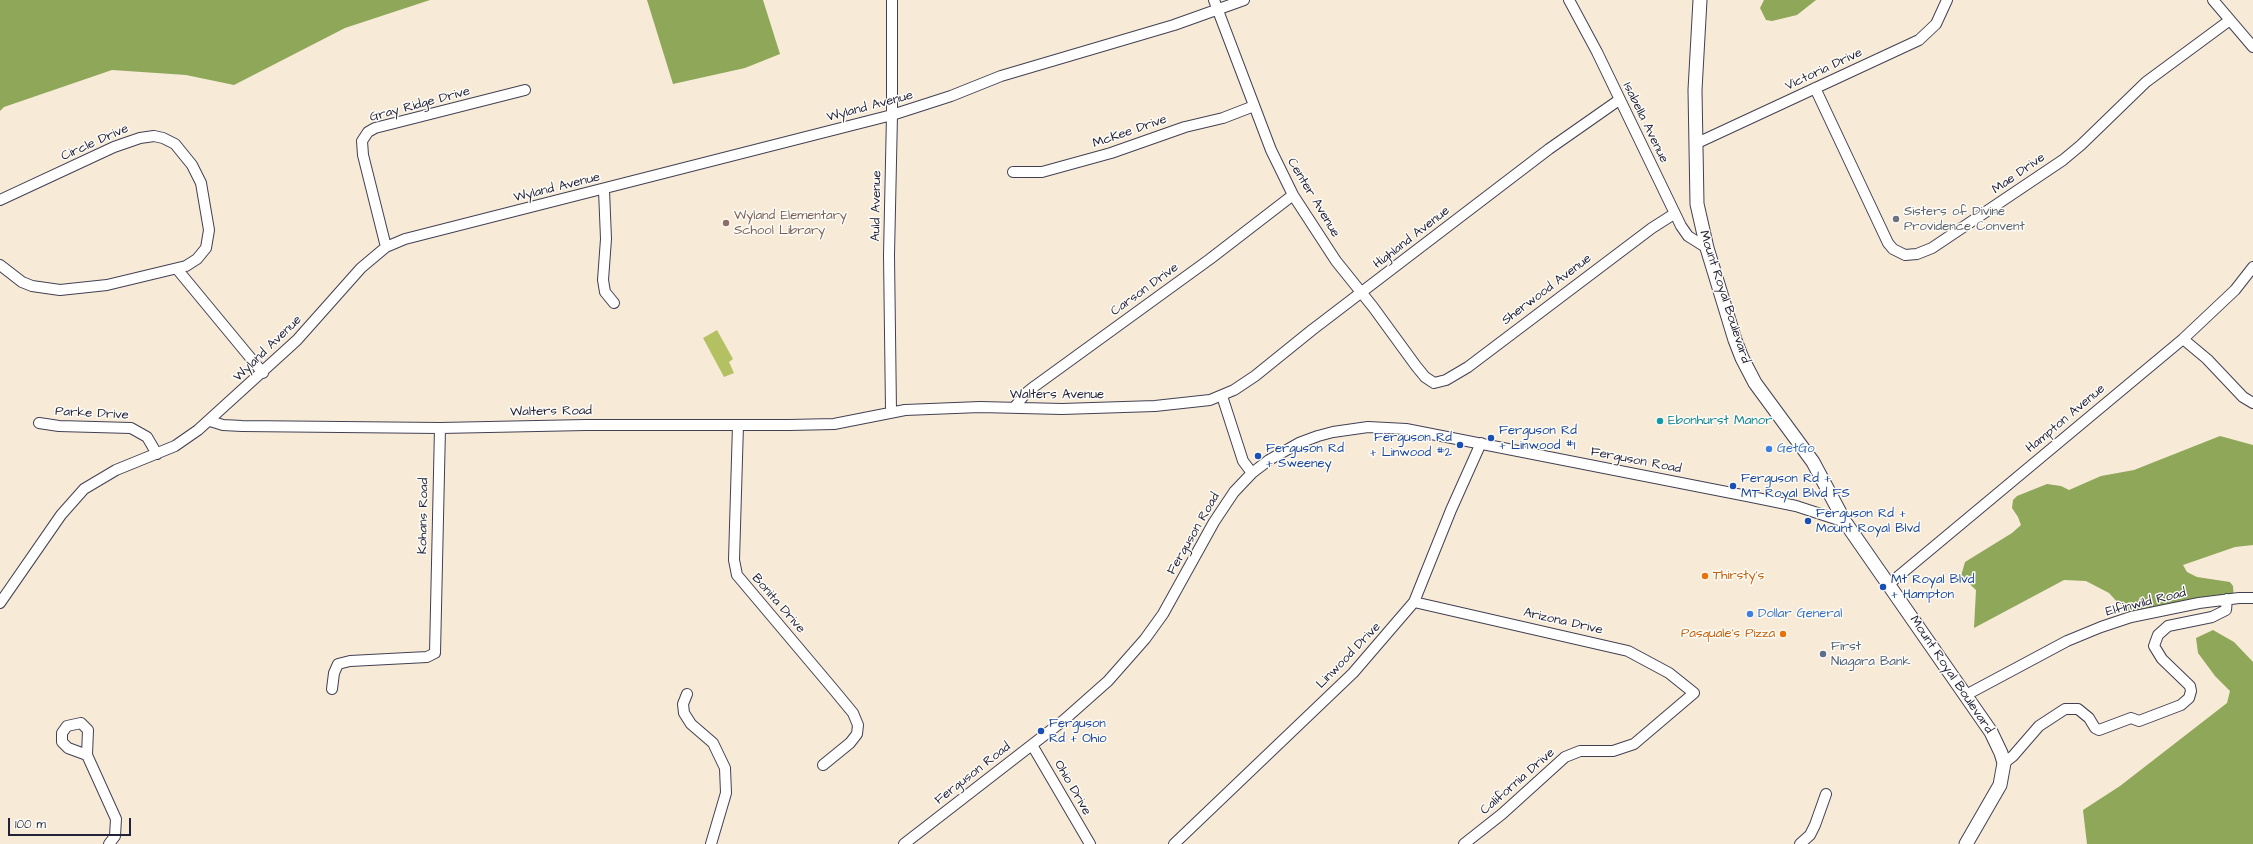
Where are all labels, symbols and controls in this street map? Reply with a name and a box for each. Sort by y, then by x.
street label: Victoria Drive [1783,45,1865,95]
street label: Isabella Avenue [1619,80,1671,166]
street label: Gray Ridge Drive [368,84,472,126]
street label: Wyland Avenue [825,88,915,126]
street label: McKee Drive [1091,112,1169,152]
street label: Circle Drive [59,121,131,165]
street label: Mae Drive [1990,150,2048,198]
street label: Center Avenue [1283,156,1343,240]
street label: Wyland Avenue [512,170,602,206]
street label: Auld Avenue [869,170,885,242]
street label: Highland Avenue [1371,203,1453,273]
place label: Sisters of Divine Providence Convent [1904,204,2025,235]
place label: Wyland Elementary School Library [734,208,847,239]
marker: Sisters of Divine Providence Convent [1891,214,1901,224]
marker: Wyland Elementary School Library [721,218,731,228]
street label: Mount Royal Boulevard [1695,229,1753,365]
street label: Sherwood Avenue [1499,251,1595,329]
street label: Carson Drive [1108,260,1182,320]
street label: Wyland Avenue [231,313,305,385]
street label: Hampton Avenue [2023,381,2109,457]
street label: Walters Avenue [1010,387,1104,403]
street label: Walters Road [510,403,592,421]
street label: Parke Drive [55,404,129,424]
place label: Ebonhurst Manor [1668,413,1772,429]
marker: Ebonhurst Manor [1655,416,1665,426]
place label: Ferguson Rd + Linwood #1 [1499,423,1577,454]
place label: Ferguson Rd + Linwood #2 [1370,430,1452,461]
marker: Ferguson Rd + Linwood #1 [1486,433,1496,443]
marker: Ferguson Rd + Linwood #2 [1455,440,1465,450]
place label: Ferguson Rd + Sweeney [1266,441,1344,472]
place label: GetGo [1777,441,1815,457]
marker: GetGo [1764,444,1774,454]
street label: Ferguson Road [1589,445,1683,477]
marker: Ferguson Rd + Sweeney [1253,451,1263,461]
place label: Ferguson Rd + MT Royal Blvd FS [1741,471,1850,502]
street label: Kohans Road [416,478,432,554]
marker: Ferguson Rd + MT Royal Blvd FS [1728,481,1738,491]
street label: Ferguson Road [1164,490,1224,578]
place label: Ferguson Rd + Mount Royal Blvd [1816,506,1920,537]
marker: Ferguson Rd + Mount Royal Blvd [1803,516,1813,526]
place label: Thirsty's [1713,568,1764,584]
street label: Bonita Drive [748,571,808,637]
marker: Thirsty's [1700,571,1710,581]
place label: Mt Royal Blvd + Hampton [1891,572,1974,603]
marker: Mt Royal Blvd + Hampton [1878,582,1888,592]
street label: Elfinwild Road [2104,585,2188,621]
street label: Arizona Drive [1522,605,1604,639]
place label: Dollar General [1758,606,1842,622]
marker: Dollar General [1745,609,1755,619]
street label: Mount Royal Boulevard [1906,613,1996,737]
street label: Linwood Drive [1314,620,1384,692]
place label: Pasquale's Pizza [1681,626,1775,642]
marker: Pasquale's Pizza [1778,629,1788,639]
place label: First Niagara Bank [1831,639,1910,670]
marker: First Niagara Bank [1818,649,1828,659]
place label: Ferguson Rd + Ohio [1049,716,1107,747]
marker: Ferguson Rd + Ohio [1036,726,1046,736]
street label: Ferguson Road [932,740,1014,808]
street label: California Drive [1478,745,1558,819]
street label: Ohio Drive [1050,758,1094,818]
scale bar [10,810,133,836]
text: 100 m [15,816,46,833]

